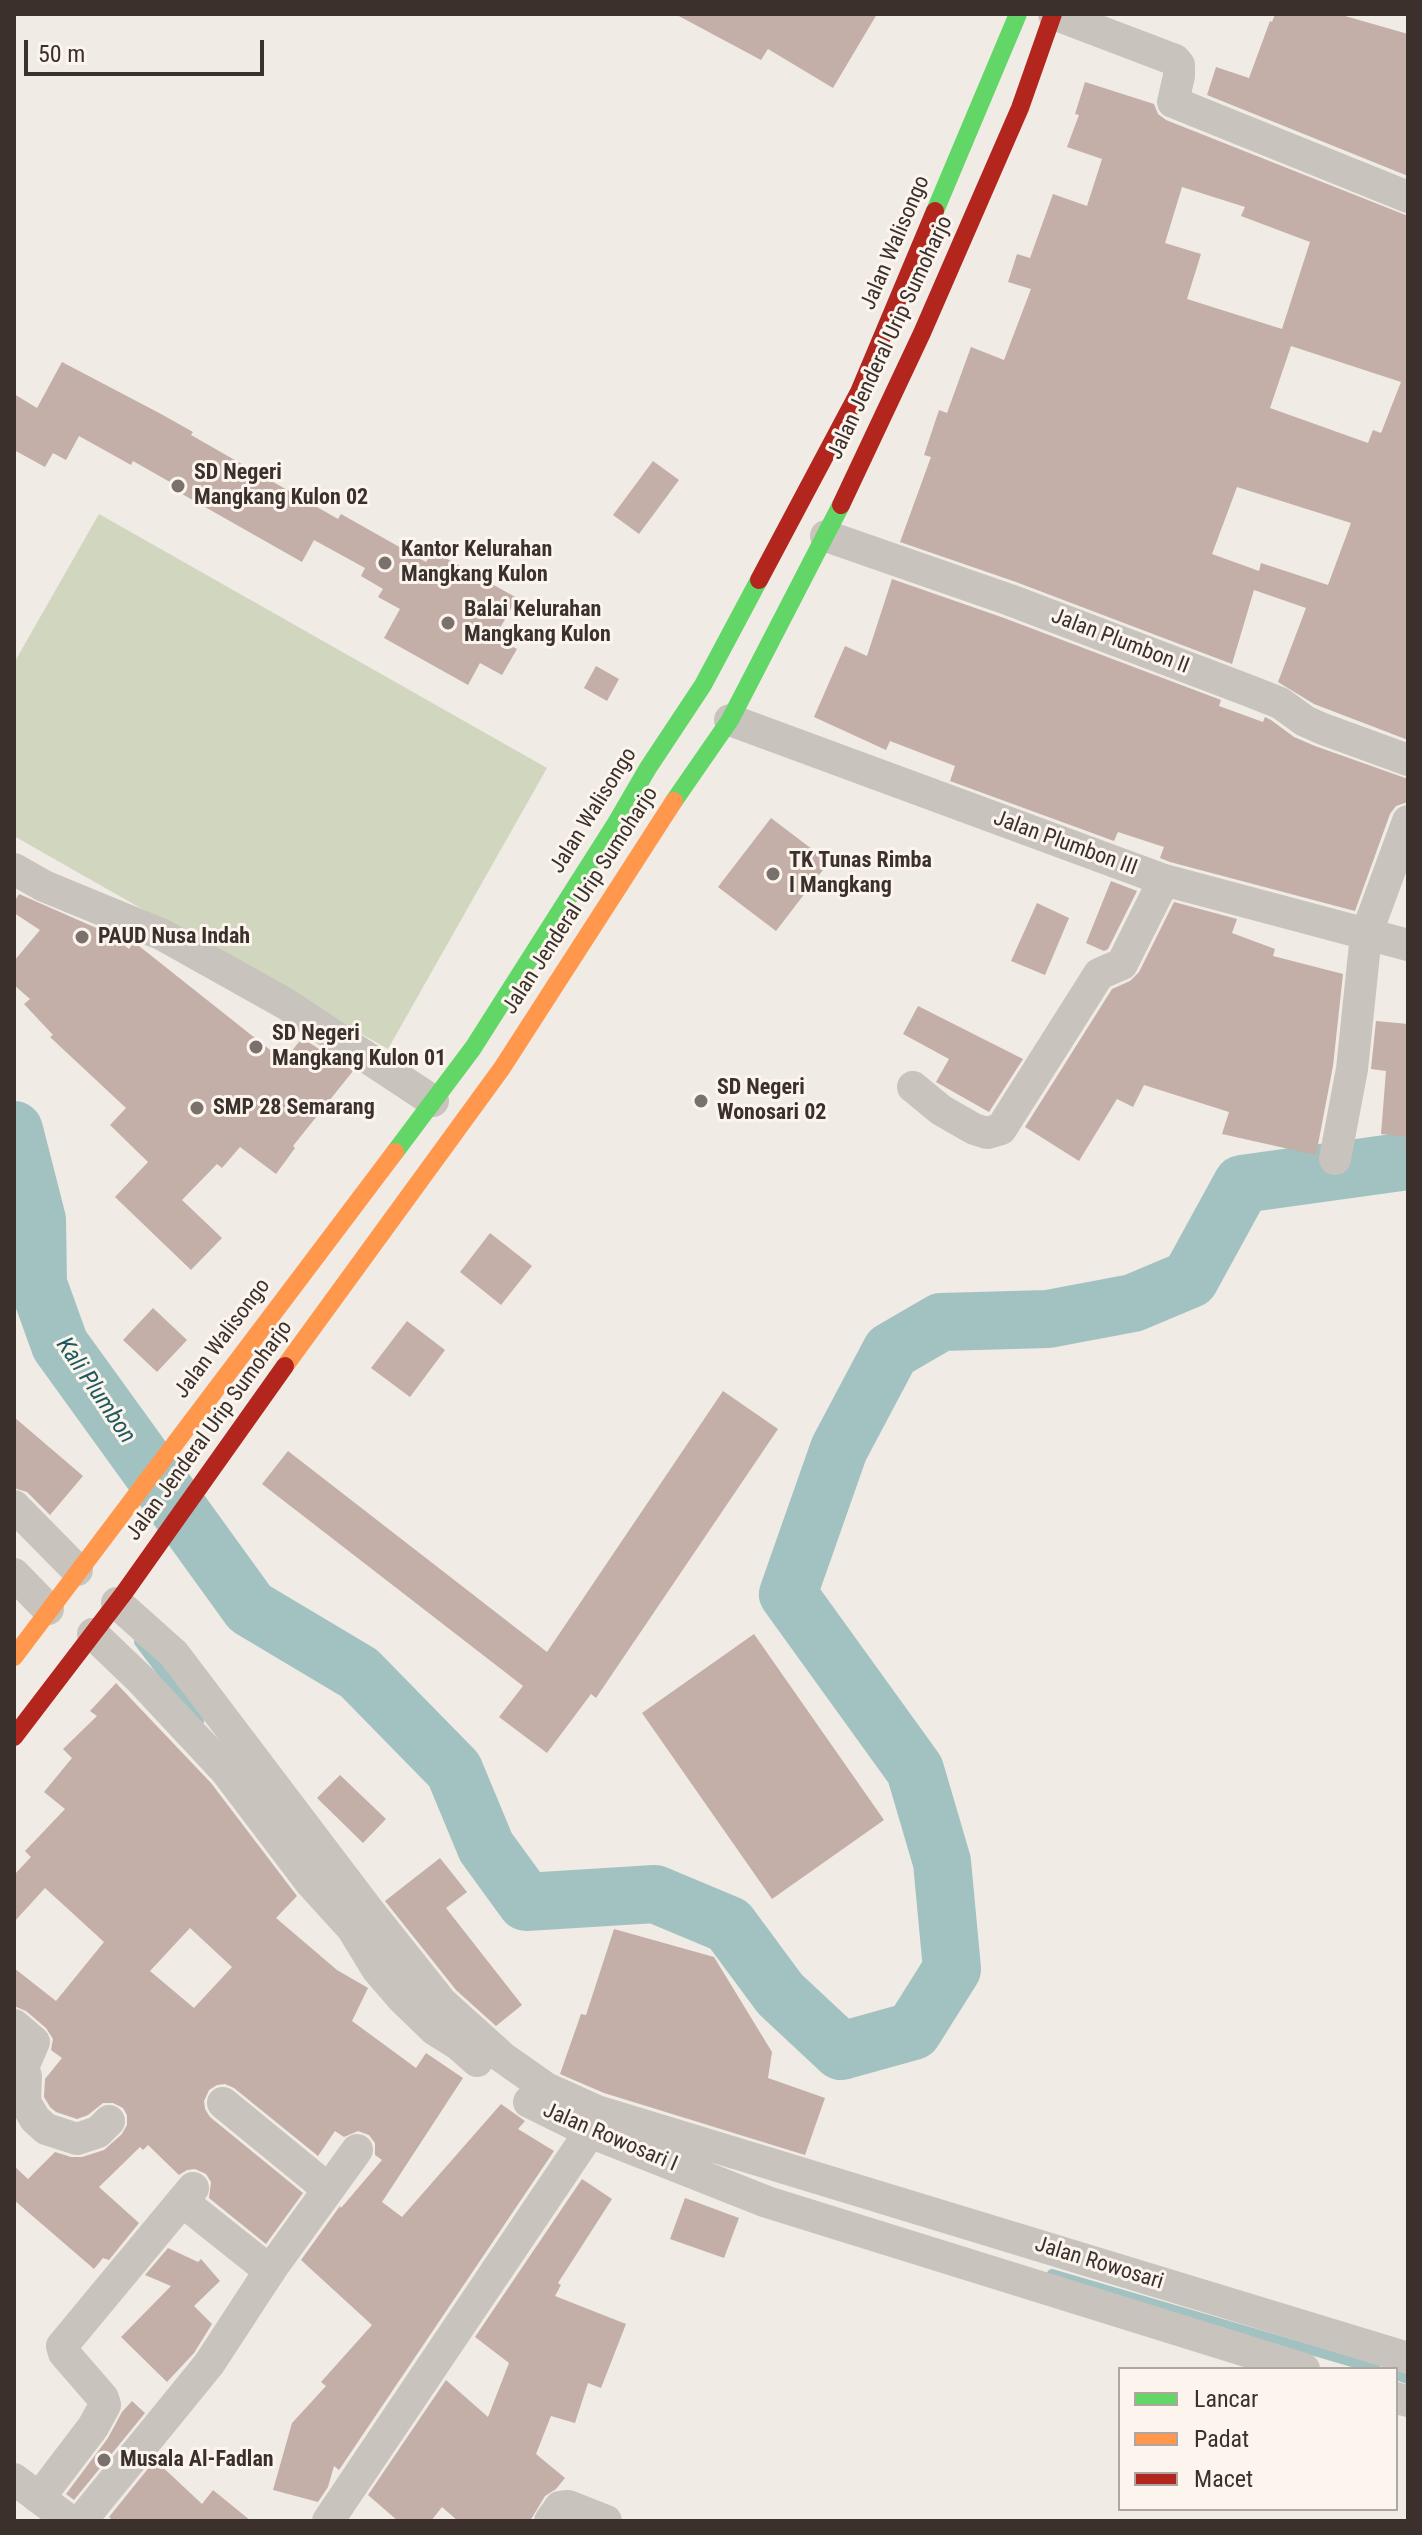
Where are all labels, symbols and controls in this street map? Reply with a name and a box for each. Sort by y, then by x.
scale bar [28,24,268,74]
text: 50 m [38,40,85,68]
street label: Jalan Walisongo [856,172,936,314]
street label: Jalan Jenderal Urip Sumoharjo [823,212,959,464]
place label: SD Negeri Mangkang Kulon 02 [194,460,368,512]
marker: SD Negeri Mangkang Kulon 02 [169,477,187,495]
place label: Kantor Kelurahan Mangkang Kulon [401,537,552,588]
marker: Kantor Kelurahan Mangkang Kulon [376,554,394,572]
place label: Balai Kelurahan Mangkang Kulon [464,597,611,648]
street label: Jalan Plumbon II [1047,604,1193,680]
marker: Balai Kelurahan Mangkang Kulon [439,614,457,632]
street label: Jalan Walisongo [545,743,643,879]
street label: Jalan Jenderal Urip Sumoharjo [498,782,664,1020]
street label: Jalan Plumbon III [990,806,1140,882]
place label: TK Tunas Rimba I Mangkang [789,848,932,900]
marker: TK Tunas Rimba I Mangkang [764,865,782,883]
place label: PAUD Nusa Indah [98,924,250,950]
marker: PAUD Nusa Indah [73,928,91,946]
place label: SD Negeri Mangkang Kulon 01 [272,1021,446,1072]
marker: SD Negeri Mangkang Kulon 01 [247,1038,265,1056]
place label: SD Negeri Wonosari 02 [717,1075,826,1126]
marker: SD Negeri Wonosari 02 [692,1092,710,1110]
place label: SMP 28 Semarang [213,1095,375,1121]
marker: SMP 28 Semarang [188,1099,206,1117]
street label: Jalan Walisongo [169,1274,277,1404]
street label: Jalan Jenderal Urip Sumoharjo [121,1316,299,1546]
water label: Kali Plumbon [49,1333,141,1449]
street label: Jalan Rowosari I [539,2098,681,2178]
street label: Jalan Rowosari [1032,2232,1166,2296]
legend [1118,2367,1398,2511]
text: Lancar [1194,2385,1258,2413]
text: Padat [1194,2425,1249,2453]
place label: Musala Al-Fadlan [120,2447,274,2473]
marker: Musala Al-Fadlan [95,2451,113,2469]
text: Macet [1194,2465,1253,2493]

